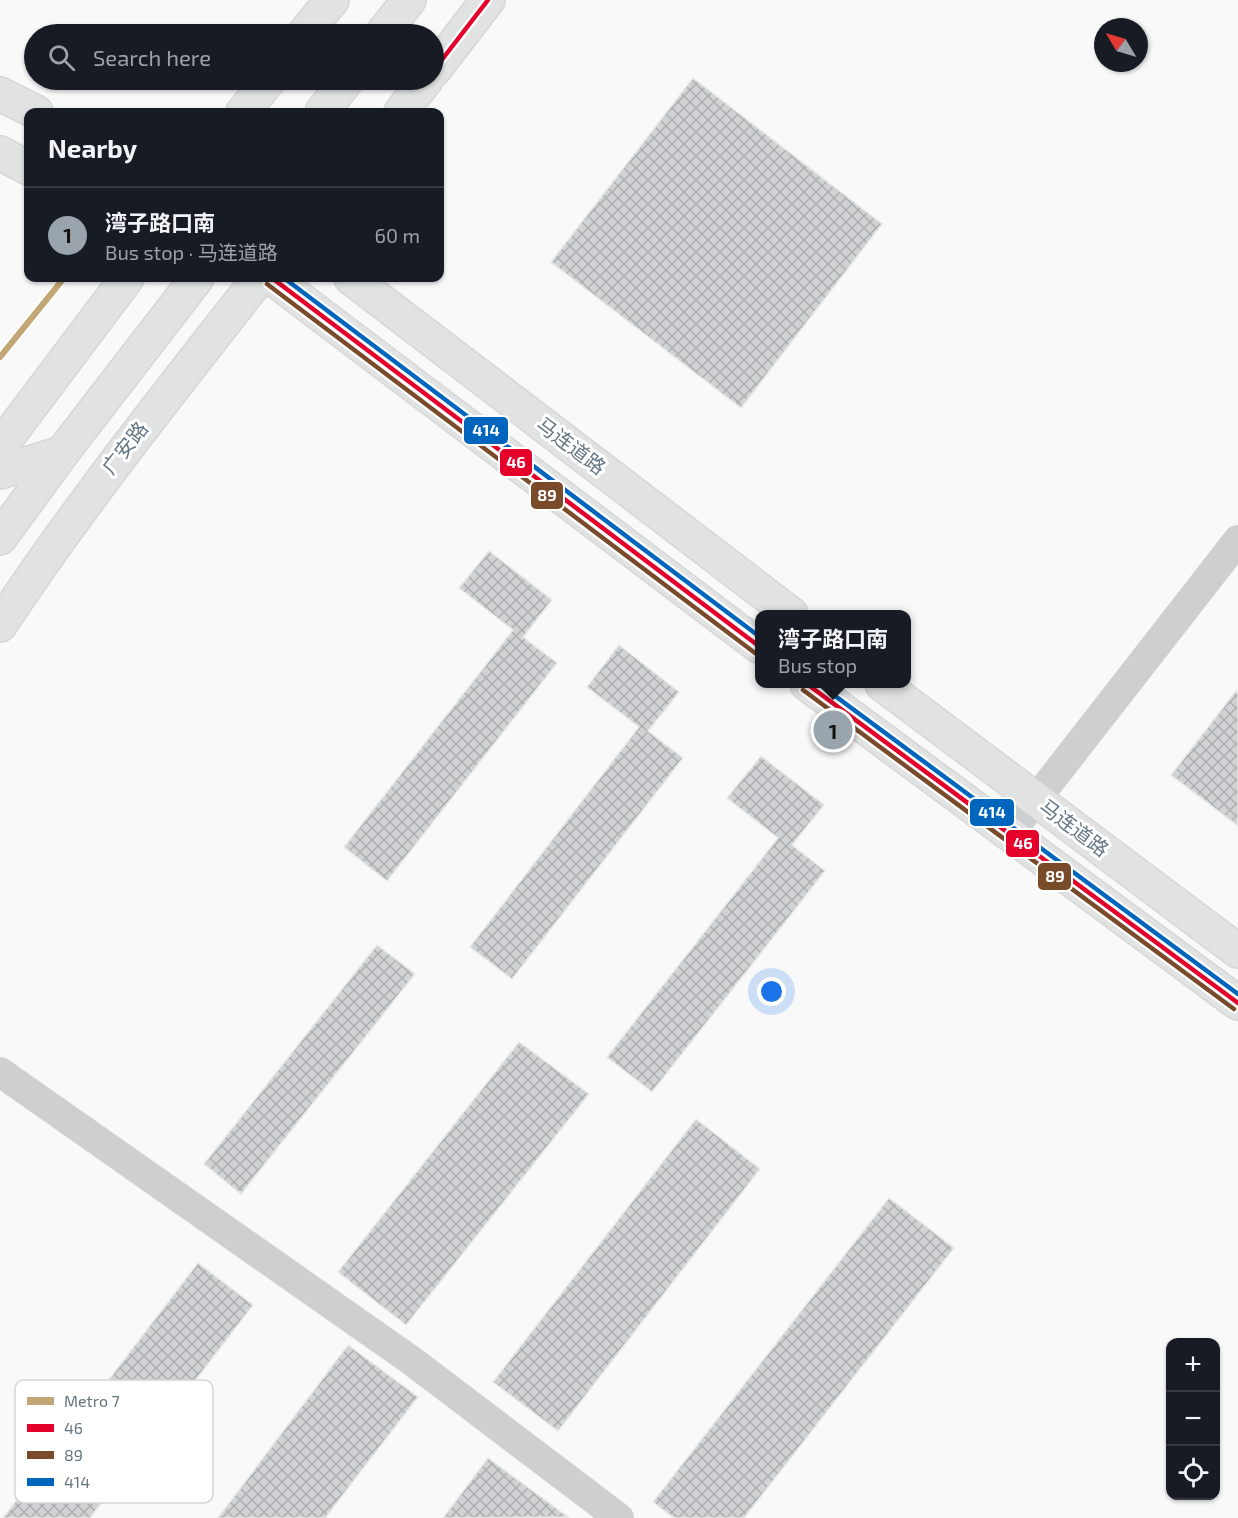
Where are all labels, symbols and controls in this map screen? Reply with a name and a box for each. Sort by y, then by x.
north arrow [1094,18,1148,72]
search box [24,24,444,90]
icon: search [45,41,78,74]
text: Search here [93,44,211,70]
text: Nearby [48,132,137,163]
text: 湾子路口南 [105,209,215,235]
text: 1 [63,223,72,247]
text: 60 m [375,223,420,247]
text: Bus stop · 马连道路 [105,240,278,264]
street label: 马连道路 [532,412,611,479]
street label: 广安路 [96,416,152,478]
line badge: 414 [463,416,509,445]
text: 414 [472,420,500,439]
line badge: 46 [499,448,533,477]
text: 46 [506,452,526,471]
line badge: 89 [530,481,564,510]
text: 89 [537,485,557,504]
popup [755,610,911,688]
text: 湾子路口南 [778,625,888,651]
text: Bus stop [778,653,857,677]
pin: 1 [814,708,852,752]
street label: 马连道路 [1035,794,1114,861]
line badge: 414 [969,798,1015,827]
text: 414 [978,802,1006,821]
line badge: 46 [1005,829,1040,858]
text: 46 [1013,833,1033,852]
line badge: 89 [1037,862,1072,891]
text: 89 [1045,866,1065,885]
your location [757,977,786,1006]
map controls [1166,1338,1220,1500]
button: + [1166,1338,1220,1392]
legend [15,1380,213,1503]
text: Metro 7 [64,1391,120,1410]
button: − [1166,1392,1220,1446]
text: 46 [64,1418,83,1437]
text: 89 [64,1445,83,1464]
button: locate [1166,1446,1220,1500]
text: 414 [64,1472,90,1491]

